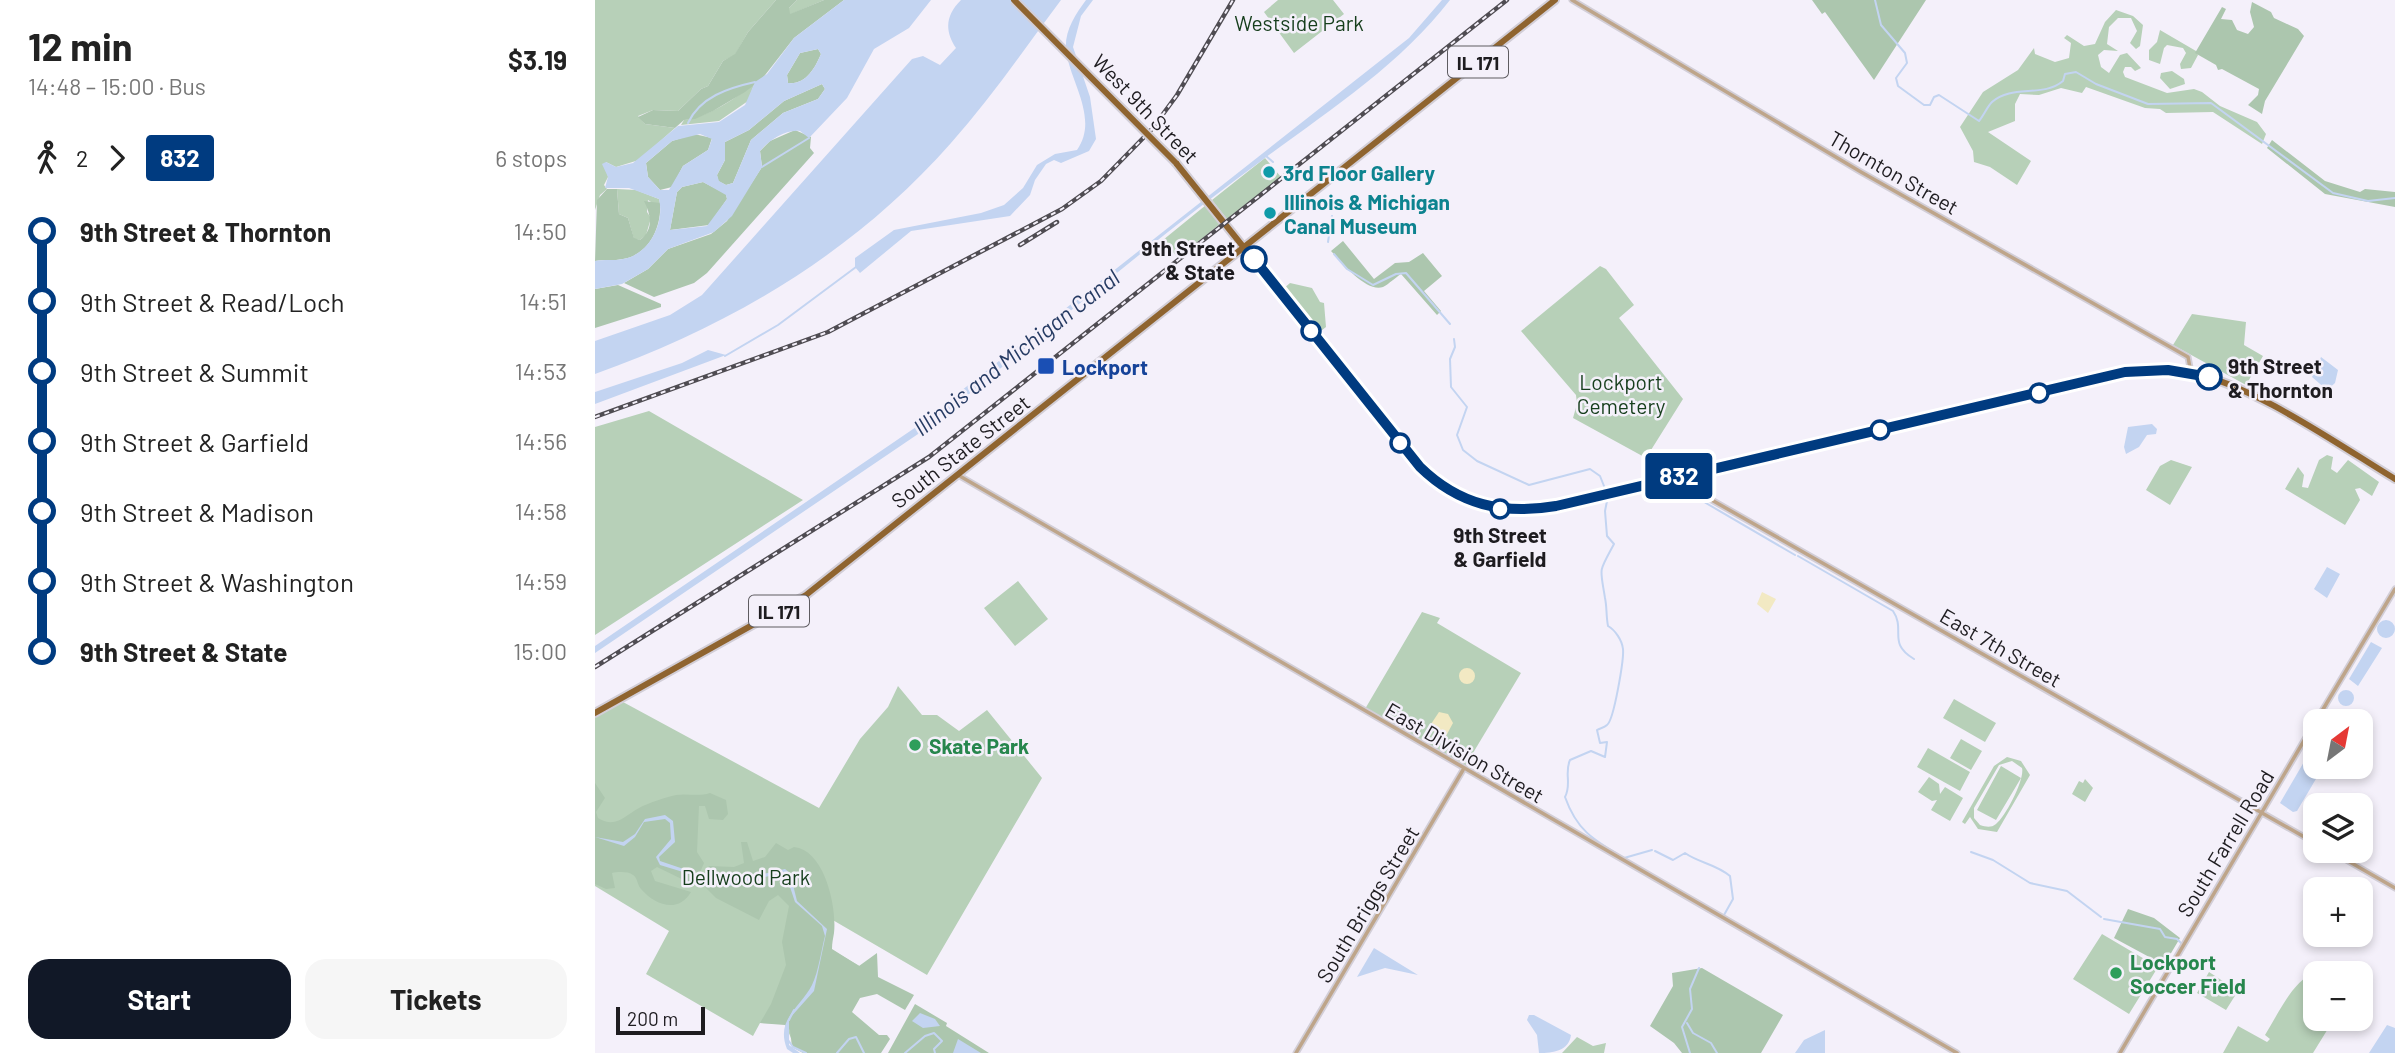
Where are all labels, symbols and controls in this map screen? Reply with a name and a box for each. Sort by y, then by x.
park label: Westside Park [1234,10,1364,35]
text: 12 min [28,23,133,69]
text: $3.19 [508,44,567,75]
road number: IL 171 [1448,46,1508,78]
street label: West 9th Street [1088,48,1204,168]
text: 14:48 – 15:00 · Bus [28,72,206,100]
street label: Thornton Street [1825,125,1963,219]
icon: walk [28,139,66,177]
icon: forward [98,139,136,177]
text: 832 [160,143,200,172]
text: 2 [76,144,88,172]
text: 6 stops [495,144,567,172]
place label: 3rd Floor Gallery [1283,160,1436,185]
marker: 3rd Floor Gallery [1261,164,1277,180]
place label: Illinois & Michigan Canal Museum [1284,189,1450,238]
marker: Illinois & Michigan Canal Museum [1262,205,1278,221]
text: 9th Street & Thornton [80,216,331,247]
text: 14:50 [514,217,567,245]
place label: 9th Street & State [1141,235,1235,284]
marker: 9th Street & State [1241,246,1267,272]
water label: Illinois and Michigan Canal [907,263,1125,441]
text: 9th Street & Read/Loch [80,286,345,317]
text: 14:51 [519,287,567,315]
unlabelled marker [1301,321,1321,341]
place label: 9th Street & Thornton [2228,353,2333,402]
place label: Lockport [1062,354,1148,379]
text: 9th Street & Summit [80,356,309,387]
marker: Lockport [1036,356,1056,376]
text: 14:53 [515,357,567,385]
marker: 9th Street & Thornton [2196,364,2222,390]
park label: Lockport Cemetery [1577,369,1666,418]
unlabelled marker [2029,383,2049,403]
street label: South State Street [886,389,1034,513]
unlabelled marker [1870,420,1890,440]
text: 9th Street & Garfield [80,426,309,457]
text: 14:56 [515,427,567,455]
unlabelled marker [1390,433,1410,453]
line badge: 832 [1639,453,1719,499]
text: 832 [1659,461,1699,490]
text: 9th Street & Madison [80,496,314,527]
text: 14:58 [515,497,567,525]
marker: 9th Street & Garfield [1490,499,1510,519]
place label: 9th Street & Garfield [1453,522,1547,571]
text: 9th Street & Washington [80,566,354,597]
text: 14:59 [515,567,567,595]
road number: IL 171 [749,596,809,626]
street label: East 7th Street [1936,602,2066,692]
text: 9th Street & State [80,636,287,667]
text: 15:00 [513,637,567,665]
street label: East Division Street [1381,696,1549,808]
north arrow [2303,709,2373,779]
map controls [2303,709,2373,1031]
place label: Skate Park [929,733,1029,758]
marker: Skate Park [907,737,923,753]
street label: South Farrell Road [2171,765,2279,921]
button: layers [2303,793,2373,863]
street label: South Briggs Street [1310,821,1424,987]
park label: Dellwood Park [682,864,810,889]
button: + [2303,877,2373,947]
place label: Lockport Soccer Field [2130,949,2246,998]
button: Start [28,959,291,1039]
button: Tickets [305,959,567,1039]
button: − [2303,961,2373,1031]
marker: Lockport Soccer Field [2108,965,2124,981]
scale bar [616,1004,705,1036]
text: 200 m [627,1007,678,1030]

